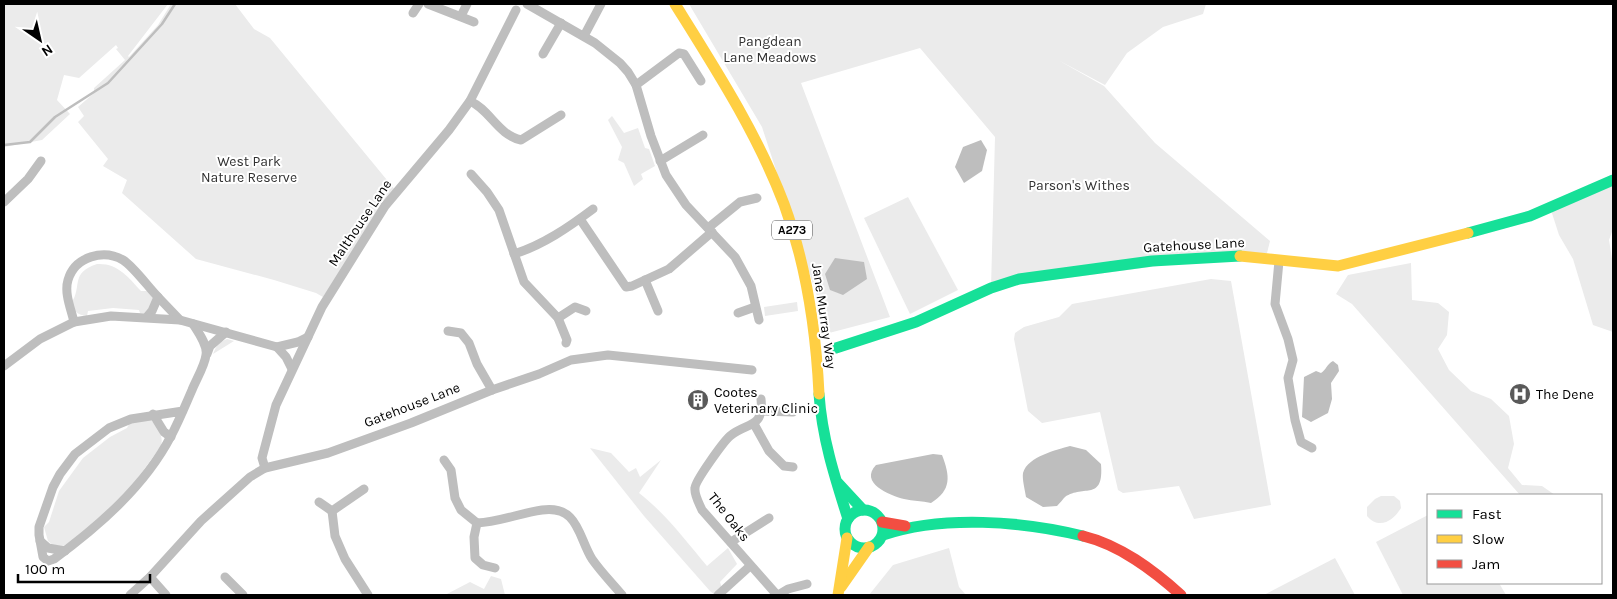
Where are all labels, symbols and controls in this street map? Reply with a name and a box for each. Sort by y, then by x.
north arrow [15,15,65,65]
park label: Pangdean Lane Meadows [723,33,817,66]
text: N [38,41,56,60]
park label: West Park Nature Reserve [201,153,297,186]
street label: Malthouse Lane [325,176,395,270]
park label: Parson's Withes [1028,177,1130,194]
road number: A273 [772,220,812,240]
street label: Gatehouse Lane [1143,234,1245,256]
street label: Jane Murray Way [808,262,840,370]
street label: Gatehouse Lane [362,379,462,431]
hospital icon: The Dene [1508,382,1532,406]
place label: Cootes Veterinary Clinic [714,384,818,417]
place label: The Dene [1536,386,1594,403]
building icon: Cootes Veterinary Clinic [686,388,710,412]
street label: The Oaks [704,489,754,545]
legend [1427,494,1602,584]
text: Fast [1472,505,1502,523]
text: Slow [1472,530,1504,548]
scale bar [18,552,150,584]
text: Jam [1472,555,1500,573]
text: 100 m [25,560,65,578]

